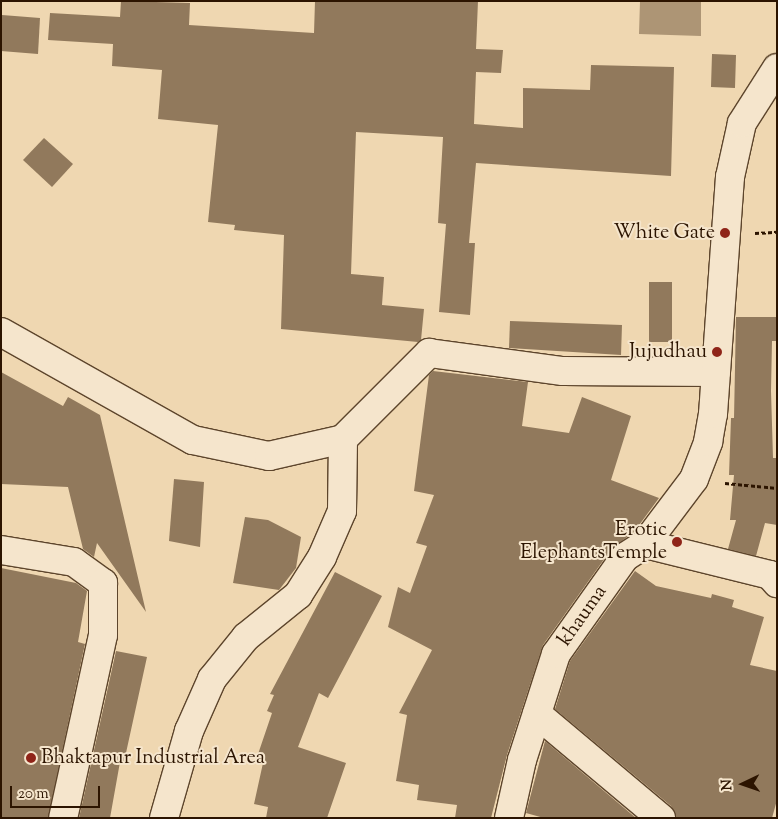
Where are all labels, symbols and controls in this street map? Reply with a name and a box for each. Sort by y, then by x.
place label: White Gate [614,221,715,245]
marker: White Gate [719,227,731,239]
place label: Jujudhau [629,340,707,364]
marker: Jujudhau [711,346,723,358]
place label: Erotic ElephantsTemple [520,518,667,565]
marker: Erotic ElephantsTemple [671,536,683,548]
street label: khauma [553,581,613,651]
place label: Bhaktapur Industrial Area [41,746,265,770]
marker: Bhaktapur Industrial Area [25,752,37,764]
north arrow [718,759,768,809]
scale bar [12,776,102,808]
text: N [718,779,738,791]
text: 20 m [18,784,49,805]

